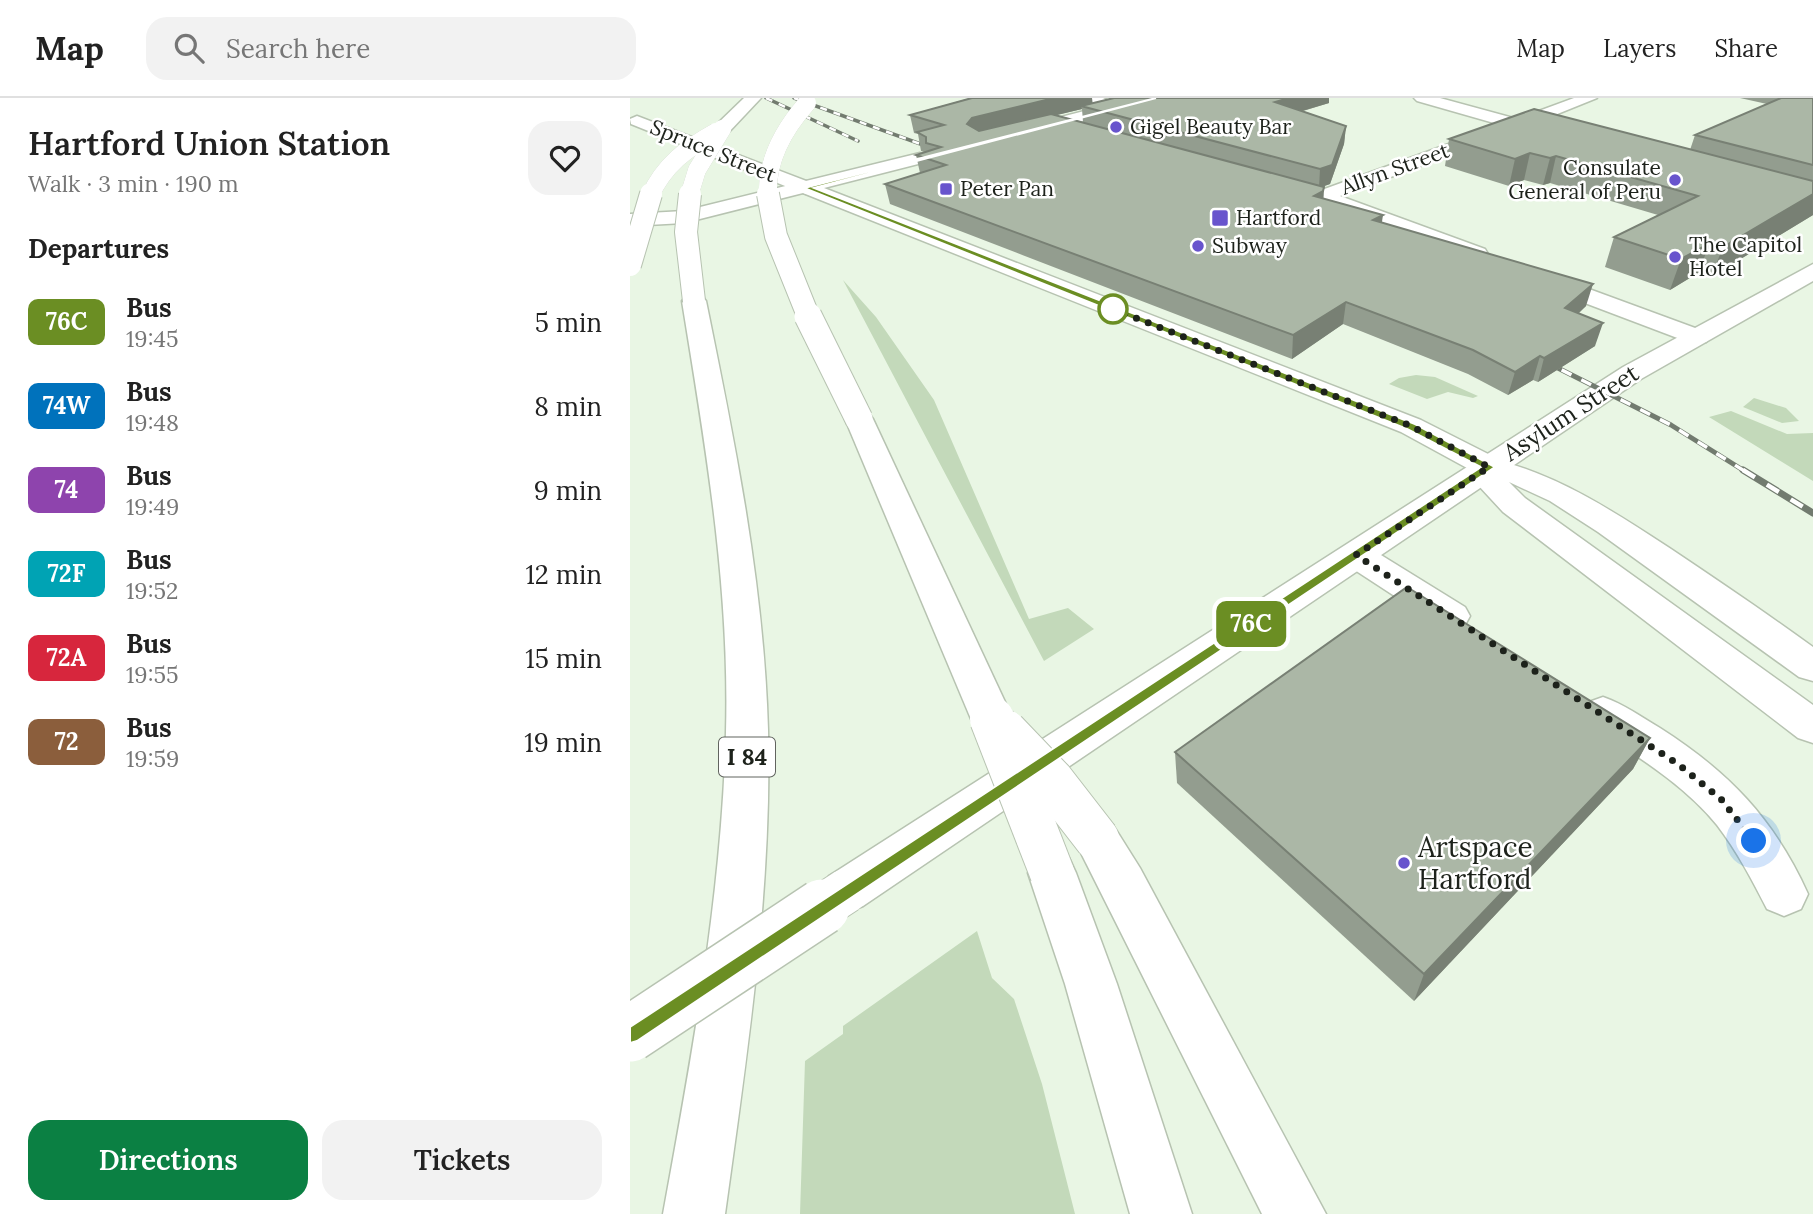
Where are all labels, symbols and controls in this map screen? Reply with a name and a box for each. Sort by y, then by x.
search box [146,17,636,80]
text: Map [35,27,104,69]
icon: search [170,29,208,67]
text: Search here [226,32,370,65]
text: Map [1516,33,1565,64]
text: Layers [1603,33,1676,64]
text: Share [1714,33,1778,64]
street label: Spruce Street [646,113,781,188]
place label: Gigel Beauty Bar [1130,113,1291,140]
marker: Gigel Beauty Bar [1108,119,1124,135]
button: heart [528,121,602,195]
text: Hartford Union Station [28,122,390,164]
street label: Allyn Street [1336,136,1454,201]
place label: Consulate General of Peru [1508,154,1661,205]
text: Walk · 3 min · 190 m [28,169,239,198]
marker: Consulate General of Peru [1667,172,1683,188]
place label: Peter Pan [960,175,1054,202]
marker: Peter Pan [938,181,954,197]
place label: Hartford [1236,204,1321,231]
marker: Hartford [1210,208,1230,228]
place label: The Capitol Hotel [1689,231,1802,282]
text: Departures [28,232,169,265]
place label: Subway [1212,232,1287,259]
marker: Subway [1190,238,1206,254]
marker: The Capitol Hotel [1667,249,1683,265]
text: Bus [126,291,172,324]
unlabelled marker [1098,294,1128,324]
text: 76C [46,306,87,337]
text: 5 min [535,306,602,339]
text: 19:45 [126,324,178,353]
street label: Asylum Street [1496,357,1645,468]
text: Bus [126,375,172,408]
text: 74W [43,390,90,421]
text: 8 min [534,390,602,423]
text: 19:48 [126,408,179,437]
text: Bus [126,459,172,492]
text: 74 [55,474,78,505]
text: 9 min [534,474,602,507]
text: 19:49 [126,492,179,521]
text: Bus [126,543,172,576]
text: 72F [48,558,85,589]
text: 12 min [525,558,602,591]
text: 19:52 [126,576,178,605]
line badge: 76C [1211,601,1291,647]
text: 76C [1230,608,1272,639]
text: Bus [126,627,172,660]
text: 72A [46,642,87,673]
text: 15 min [525,642,602,675]
text: 19:55 [126,660,179,689]
text: Bus [126,711,172,744]
text: 72 [54,726,79,757]
text: 19 min [524,726,602,759]
road number: I 84 [719,737,775,776]
text: 19:59 [126,744,179,773]
your location [1736,823,1771,858]
place label: Artspace Hartford [1417,829,1533,897]
marker: Artspace Hartford [1396,855,1412,871]
button: Directions [28,1120,308,1200]
button: Tickets [322,1120,602,1200]

